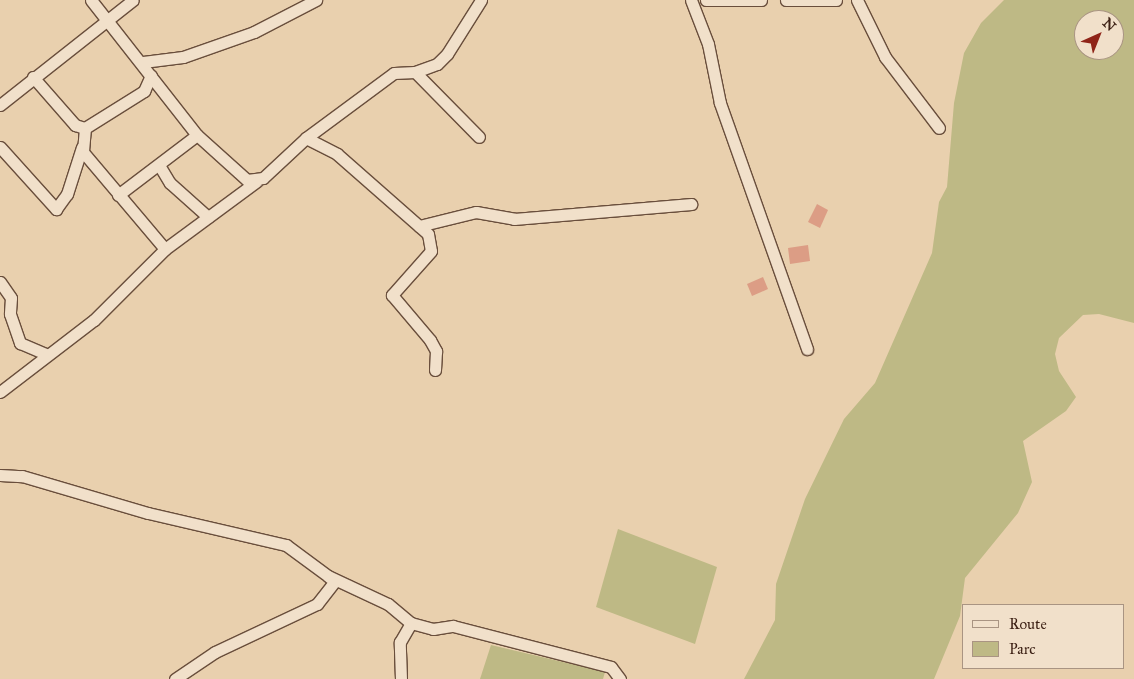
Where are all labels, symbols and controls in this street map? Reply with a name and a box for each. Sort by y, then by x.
north arrow [1074,10,1124,60]
text: N [1099,14,1119,35]
legend [962,604,1124,669]
text: Route [1009,615,1047,633]
text: Parc [1009,640,1036,658]

